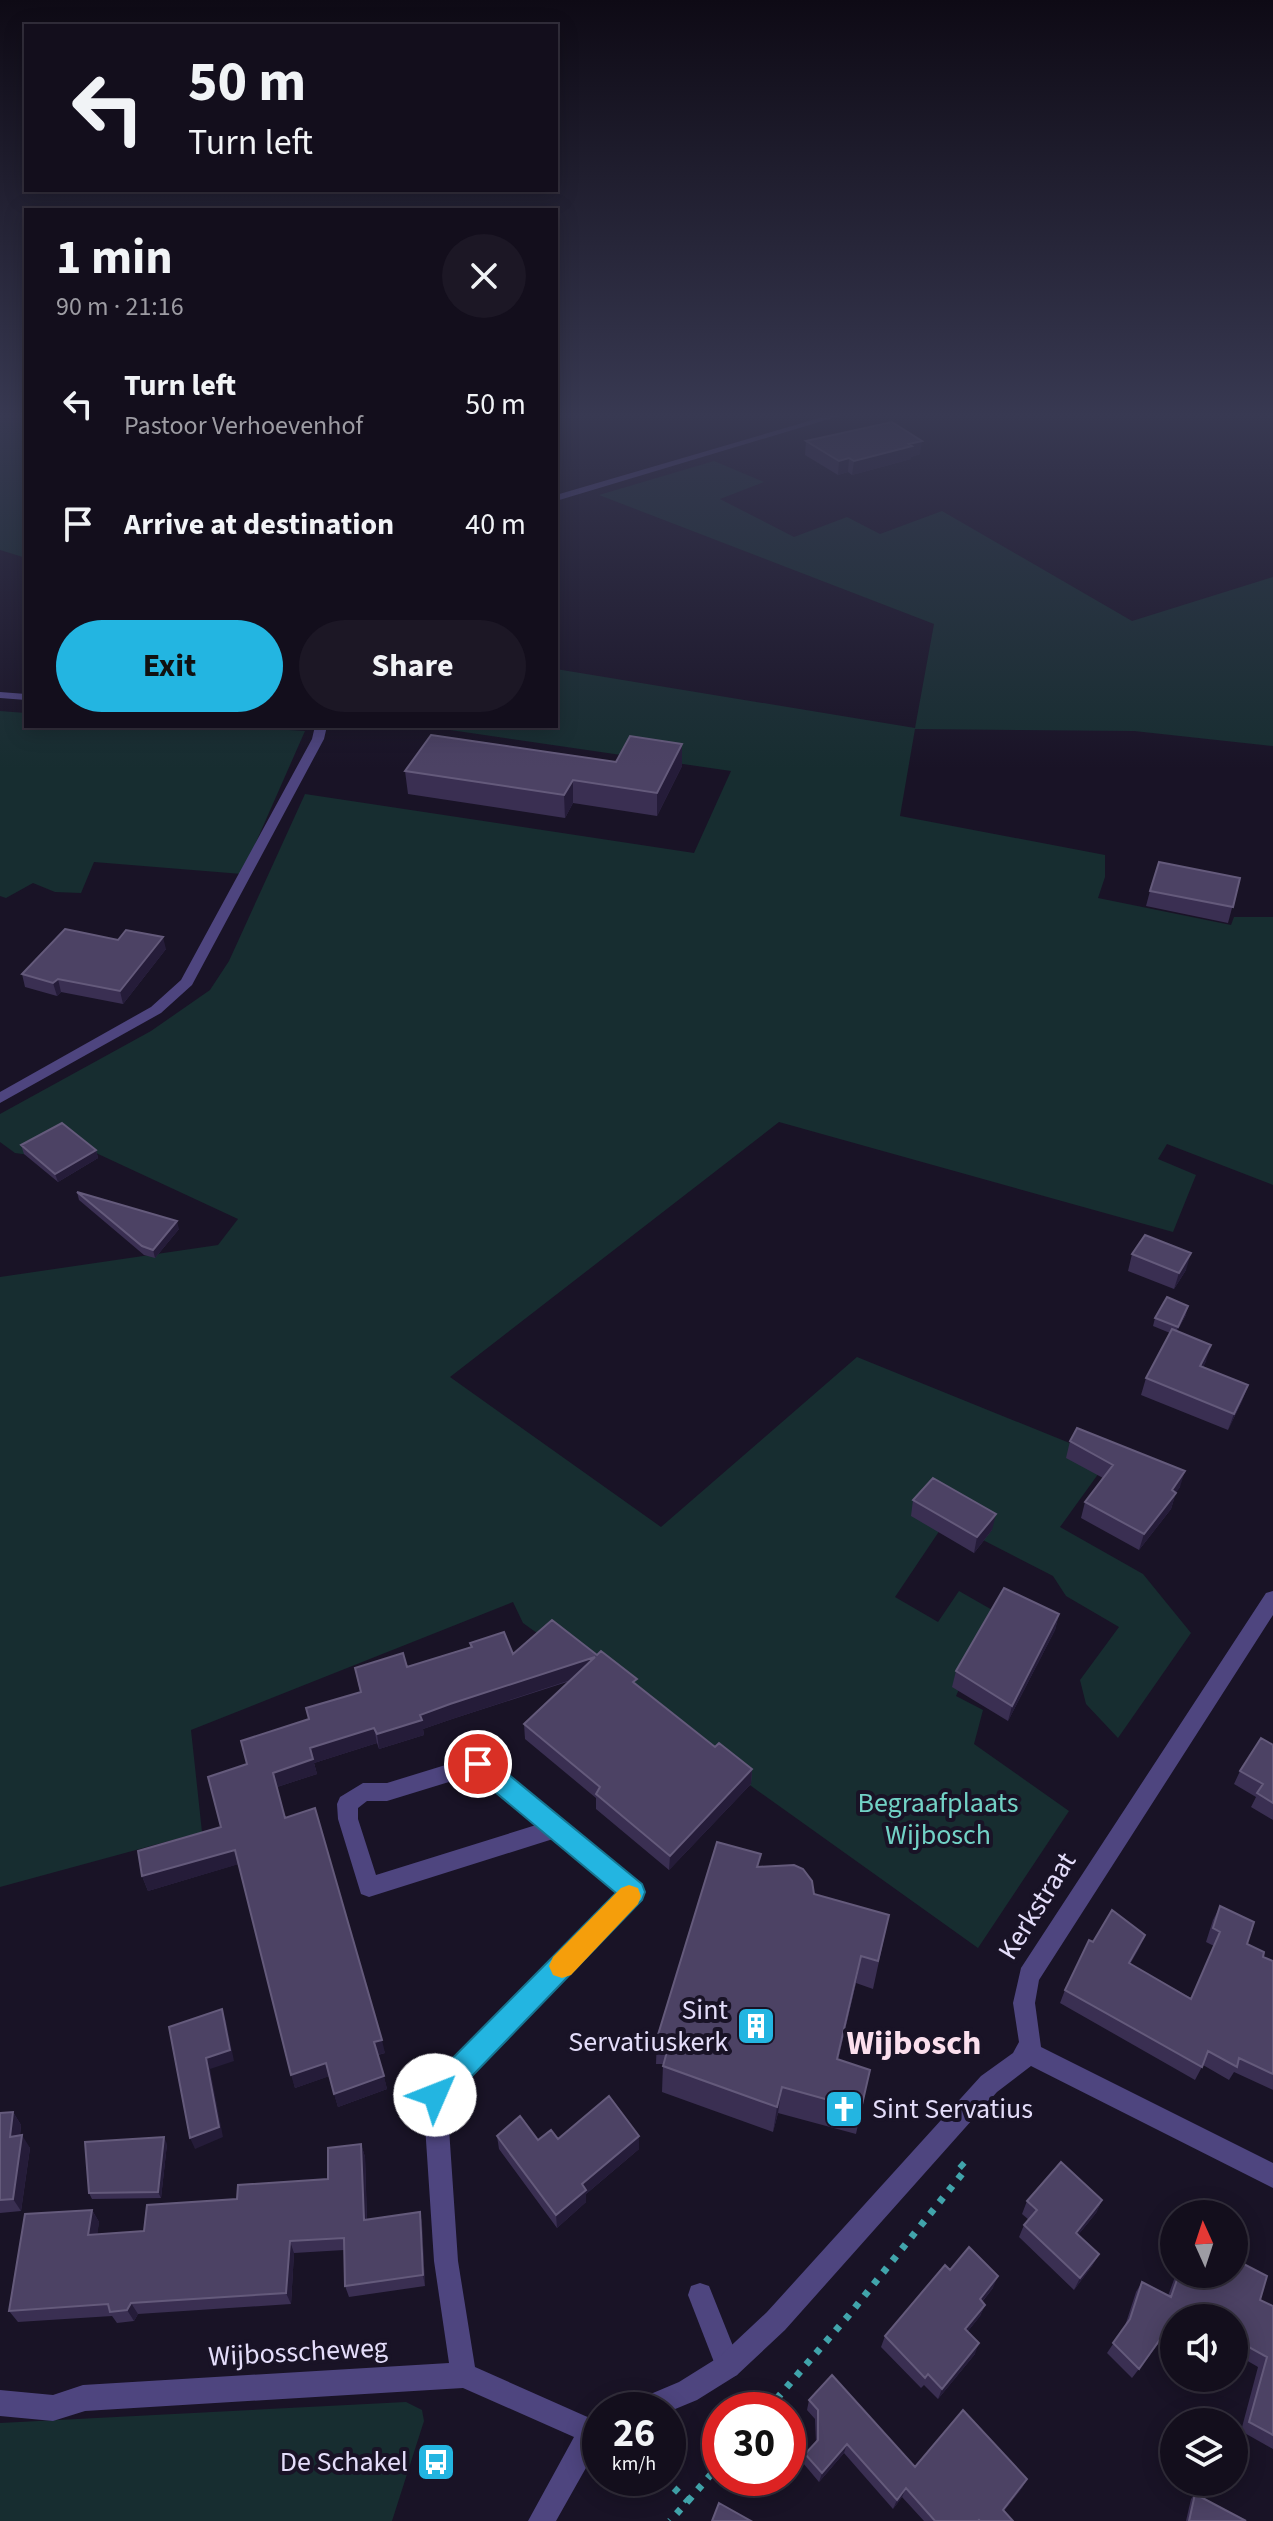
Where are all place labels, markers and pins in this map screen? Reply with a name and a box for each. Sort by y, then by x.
pin [444,1730,512,1798]
place label: Sint Servatiuskerk [568,1990,729,2062]
building icon: Sint Servatiuskerk [735,2005,777,2047]
church icon: Sint Servatius [823,2088,865,2130]
place label: Sint Servatius [872,2089,1033,2129]
bus stop icon: De Schakel [415,2441,457,2483]
place label: De Schakel [280,2442,408,2482]

